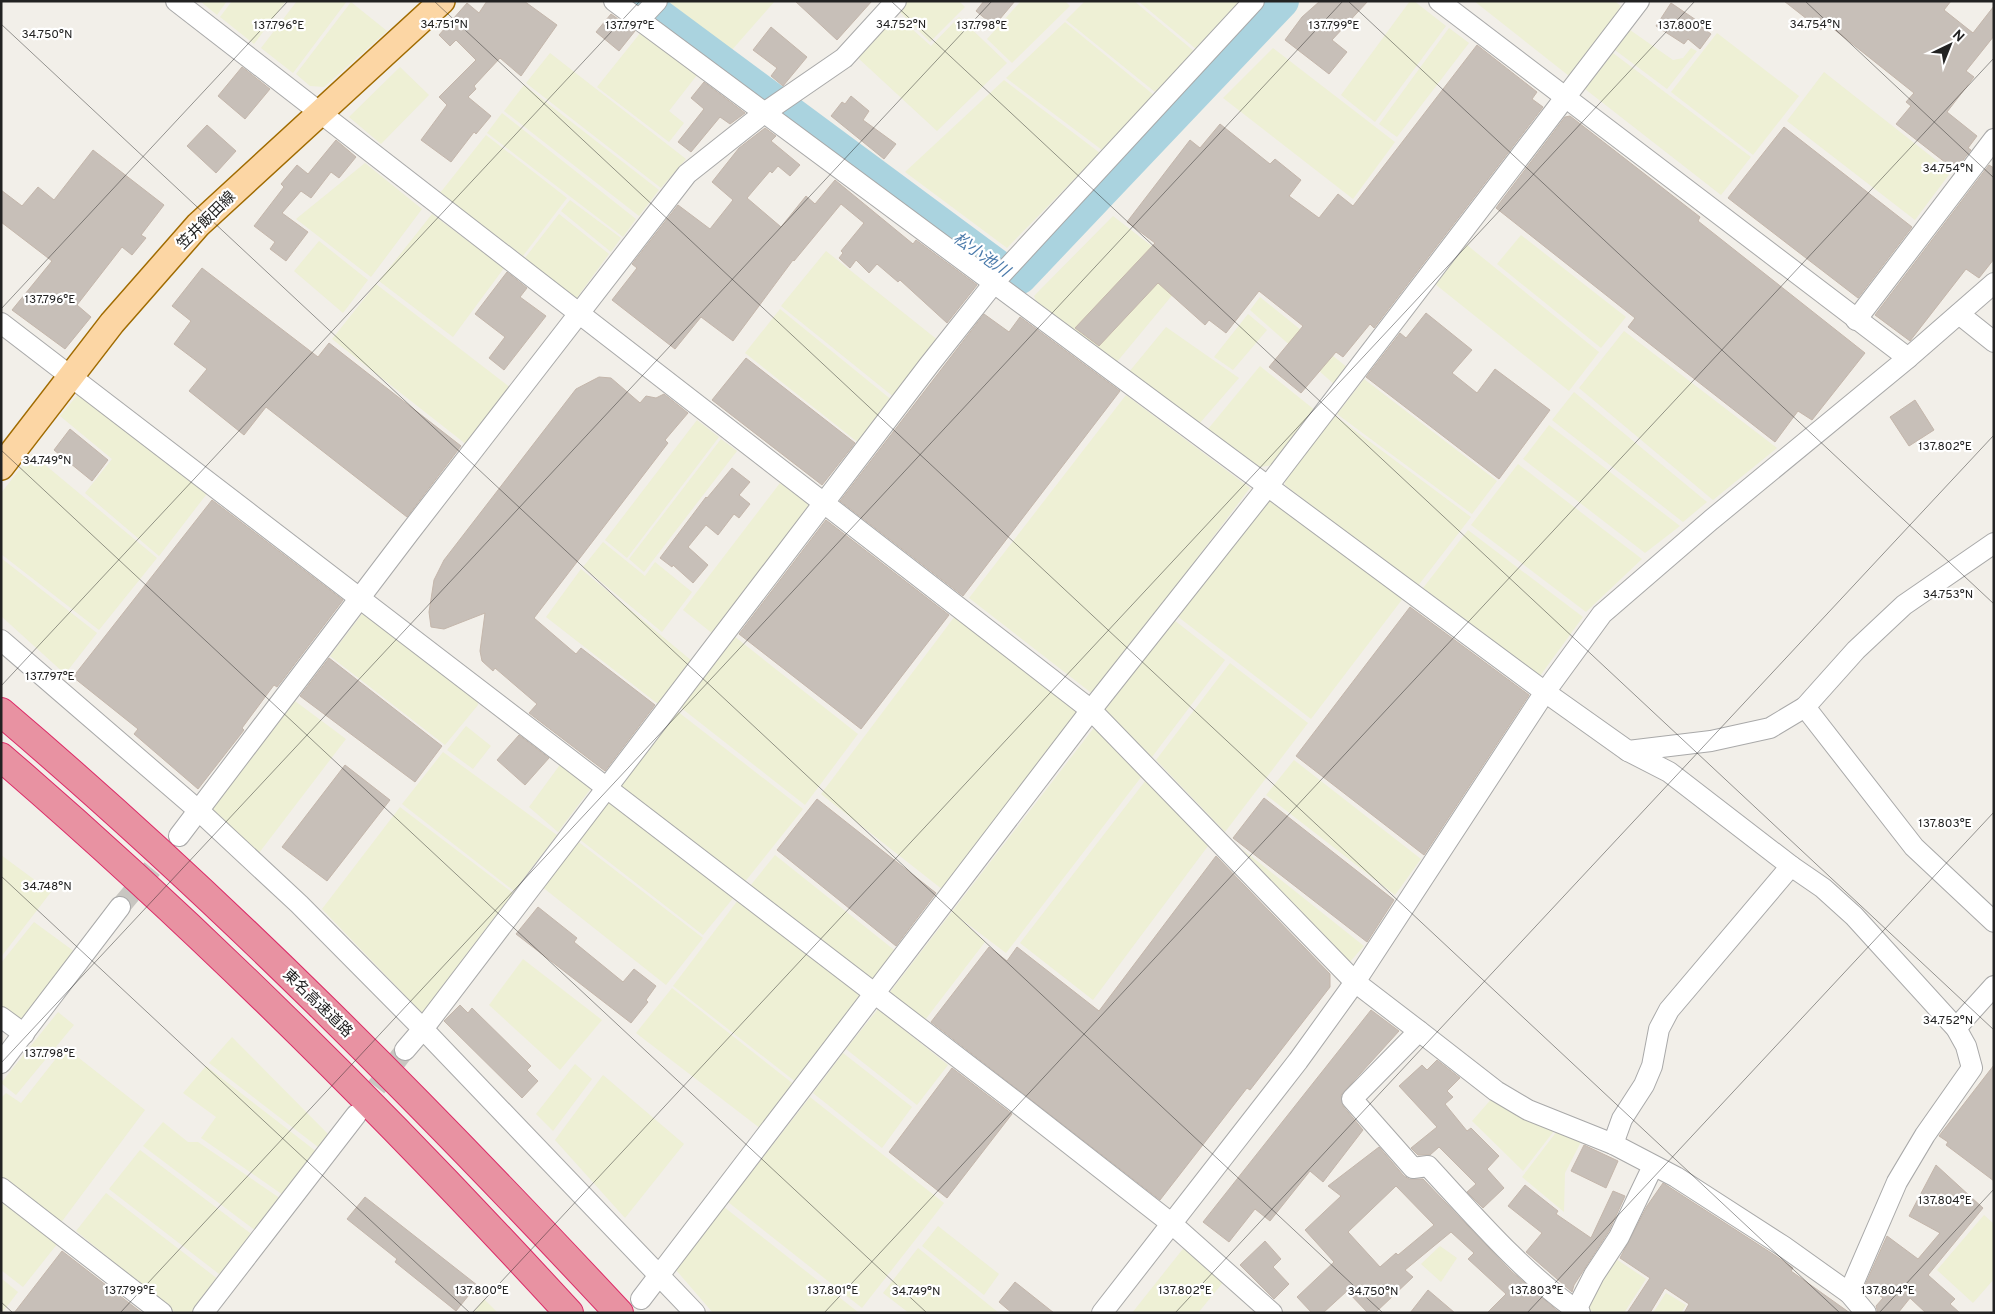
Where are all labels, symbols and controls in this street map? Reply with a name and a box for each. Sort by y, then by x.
text: 34.751°N [420,17,468,33]
text: 34.752°N [876,17,926,33]
text: 34.754°N [1790,17,1840,33]
text: 137.796°E [254,18,304,34]
text: 137.797°E [605,18,655,34]
text: 137.798°E [956,18,1008,34]
text: 137.799°E [1309,18,1359,34]
text: 137.800°E [1658,18,1712,34]
north arrow [1925,20,1975,70]
text: 34.750°N [22,27,72,43]
text: N [1948,27,1967,46]
text: 34.754°N [1923,161,1973,177]
street label: 笠井飯田線 [173,187,240,254]
water label: 松小池川 [949,229,1014,283]
text: 137.796°E [25,292,75,308]
text: 137.802°E [1918,439,1972,455]
text: 34.749°N [22,453,72,469]
text: 34.753°N [1923,587,1973,603]
text: 137.797°E [25,669,75,685]
text: 137.803°E [1918,816,1972,832]
text: 34.748°N [22,879,72,895]
street label: 東名高速道路 [278,966,356,1042]
text: 34.752°N [1923,1013,1973,1029]
text: 137.798°E [24,1046,76,1062]
text: 137.804°E [1918,1193,1972,1209]
text: 137.799°E [105,1283,155,1299]
text: 137.800°E [455,1283,509,1299]
text: 137.801°E [808,1283,858,1299]
text: 137.802°E [1158,1283,1212,1299]
text: 137.803°E [1510,1283,1564,1299]
text: 137.804°E [1861,1283,1915,1299]
text: 34.749°N [891,1284,941,1300]
text: 34.750°N [1348,1284,1398,1300]

